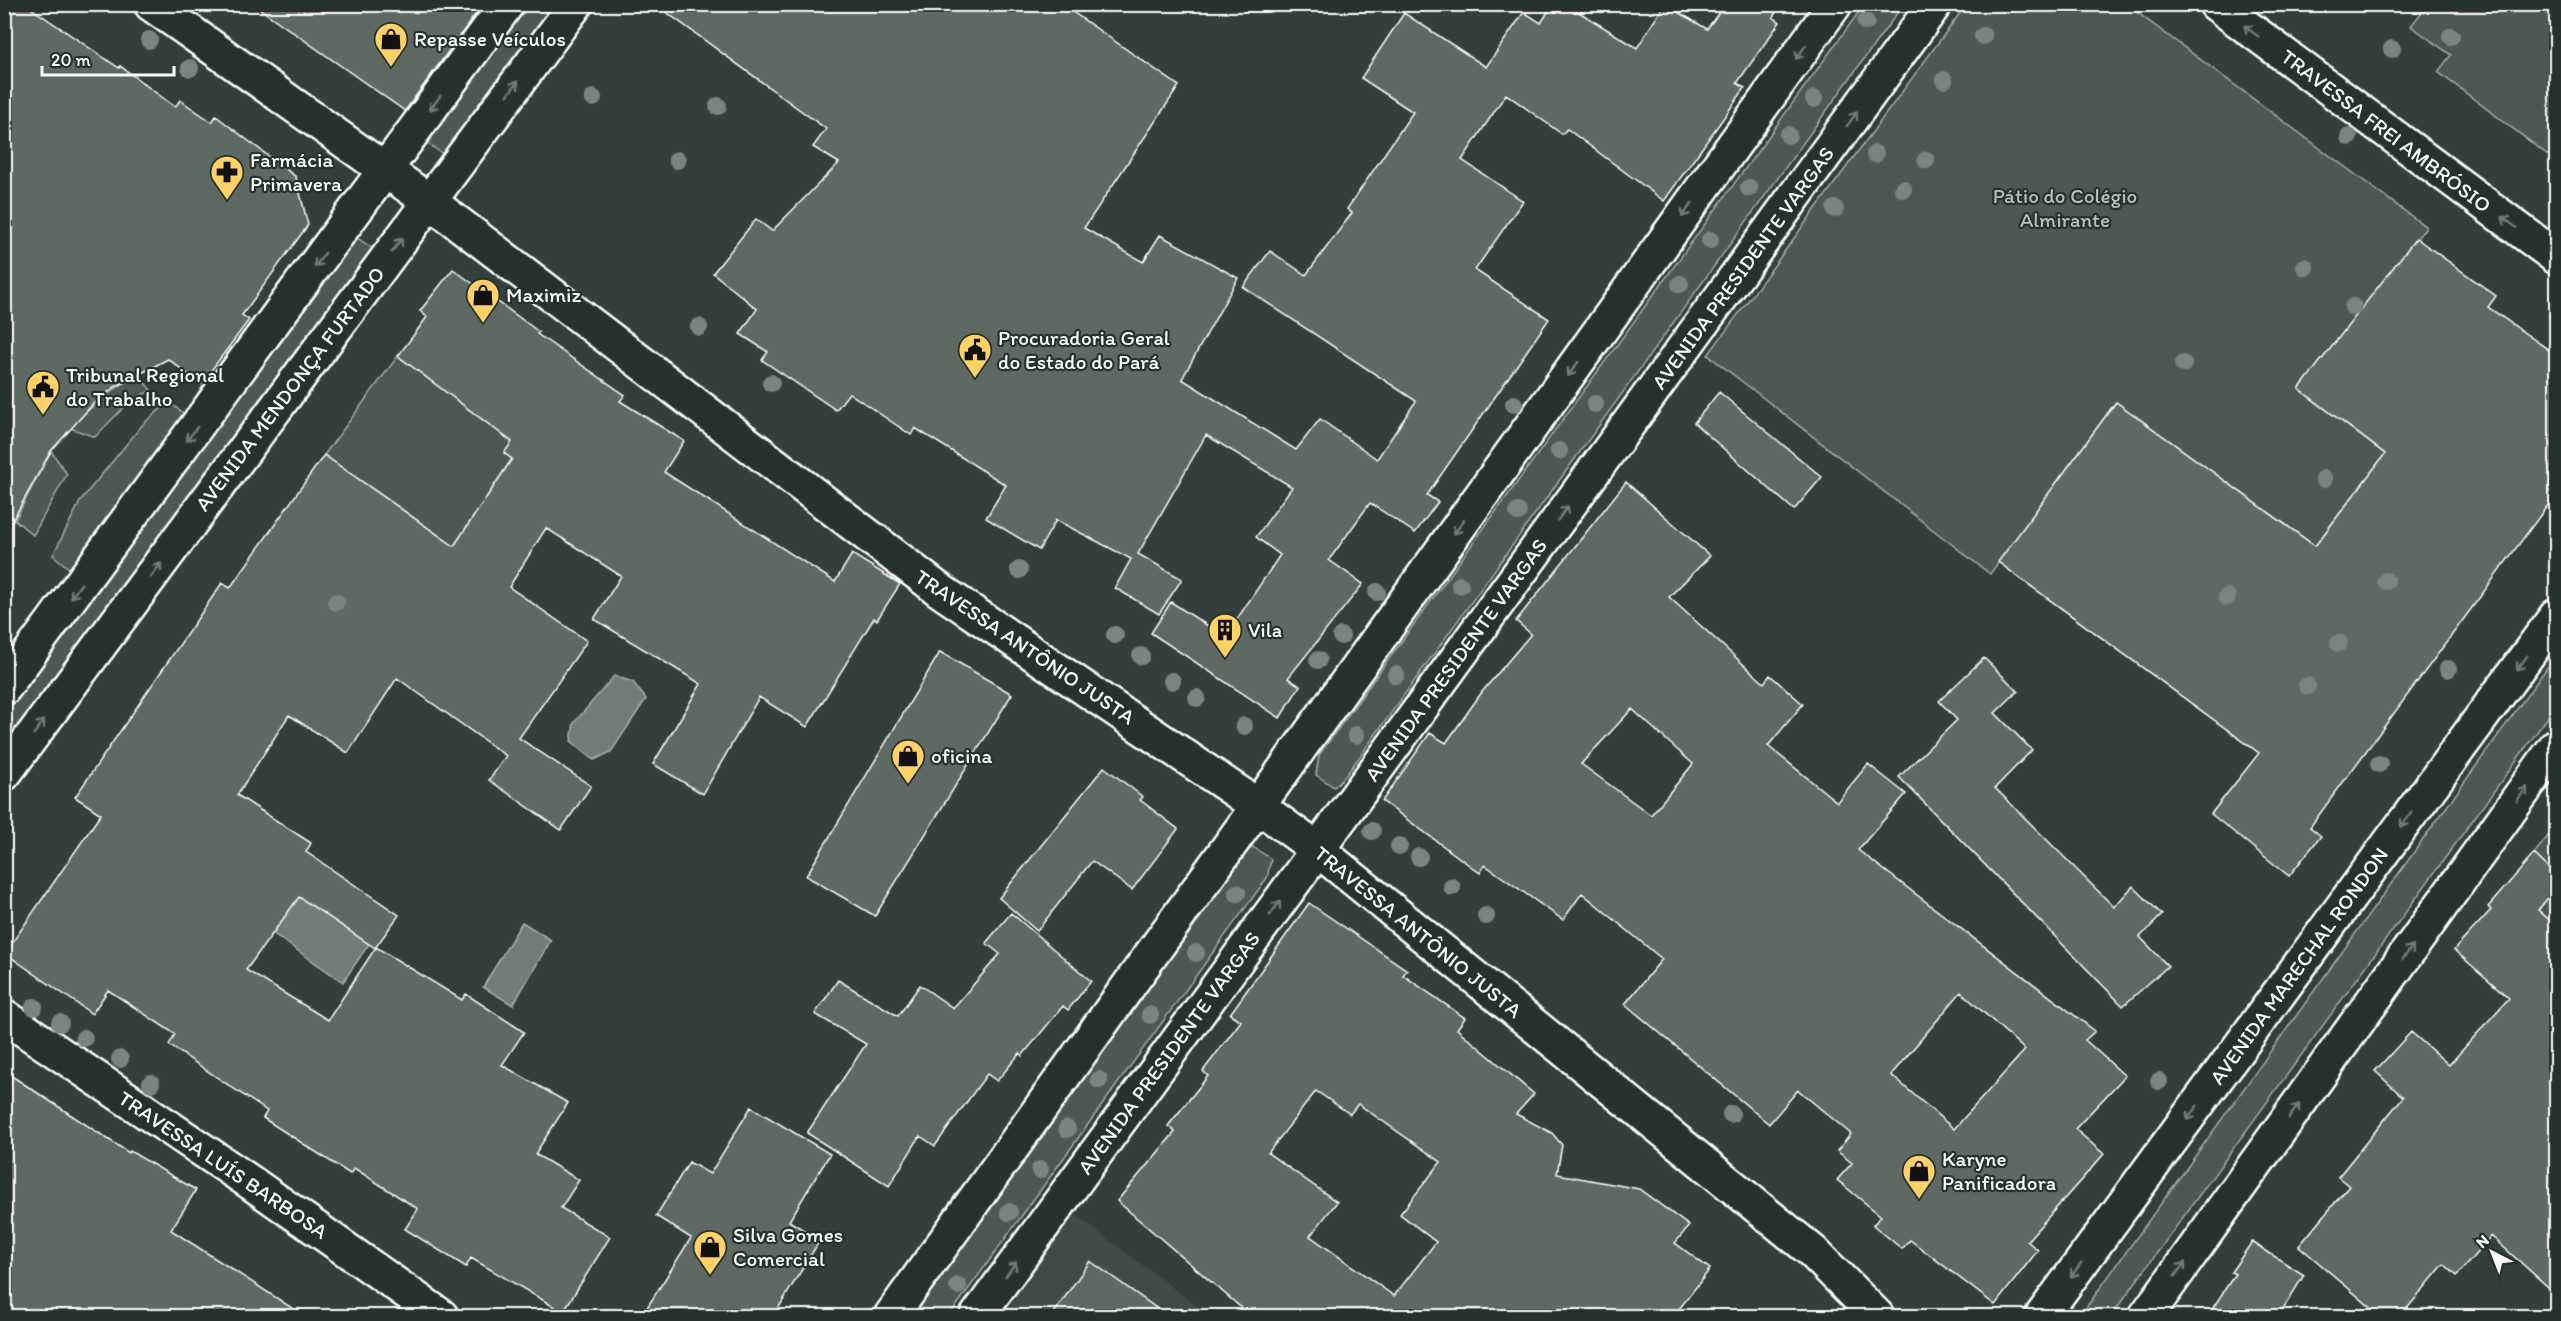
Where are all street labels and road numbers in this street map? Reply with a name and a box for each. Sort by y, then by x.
street label: TRAVESSA FREI AMBRÓSIO [2277,44,2496,218]
street label: AVENIDA PRESIDENTE VARGAS [1646,142,1839,394]
street label: AVENIDA MENDONÇA FURTADO [189,262,390,516]
street label: AVENIDA PRESIDENTE VARGAS [1359,534,1552,786]
street label: TRAVESSA ANTÔNIO JUSTA [911,564,1140,730]
street label: TRAVESSA ANTÔNIO JUSTA [1310,840,1527,1023]
street label: AVENIDA MARECHAL RONDON [2204,842,2393,1089]
street label: AVENIDA PRESIDENTE VARGAS [1072,927,1265,1179]
street label: TRAVESSA LUÍS BARBOSA [114,1085,333,1244]

